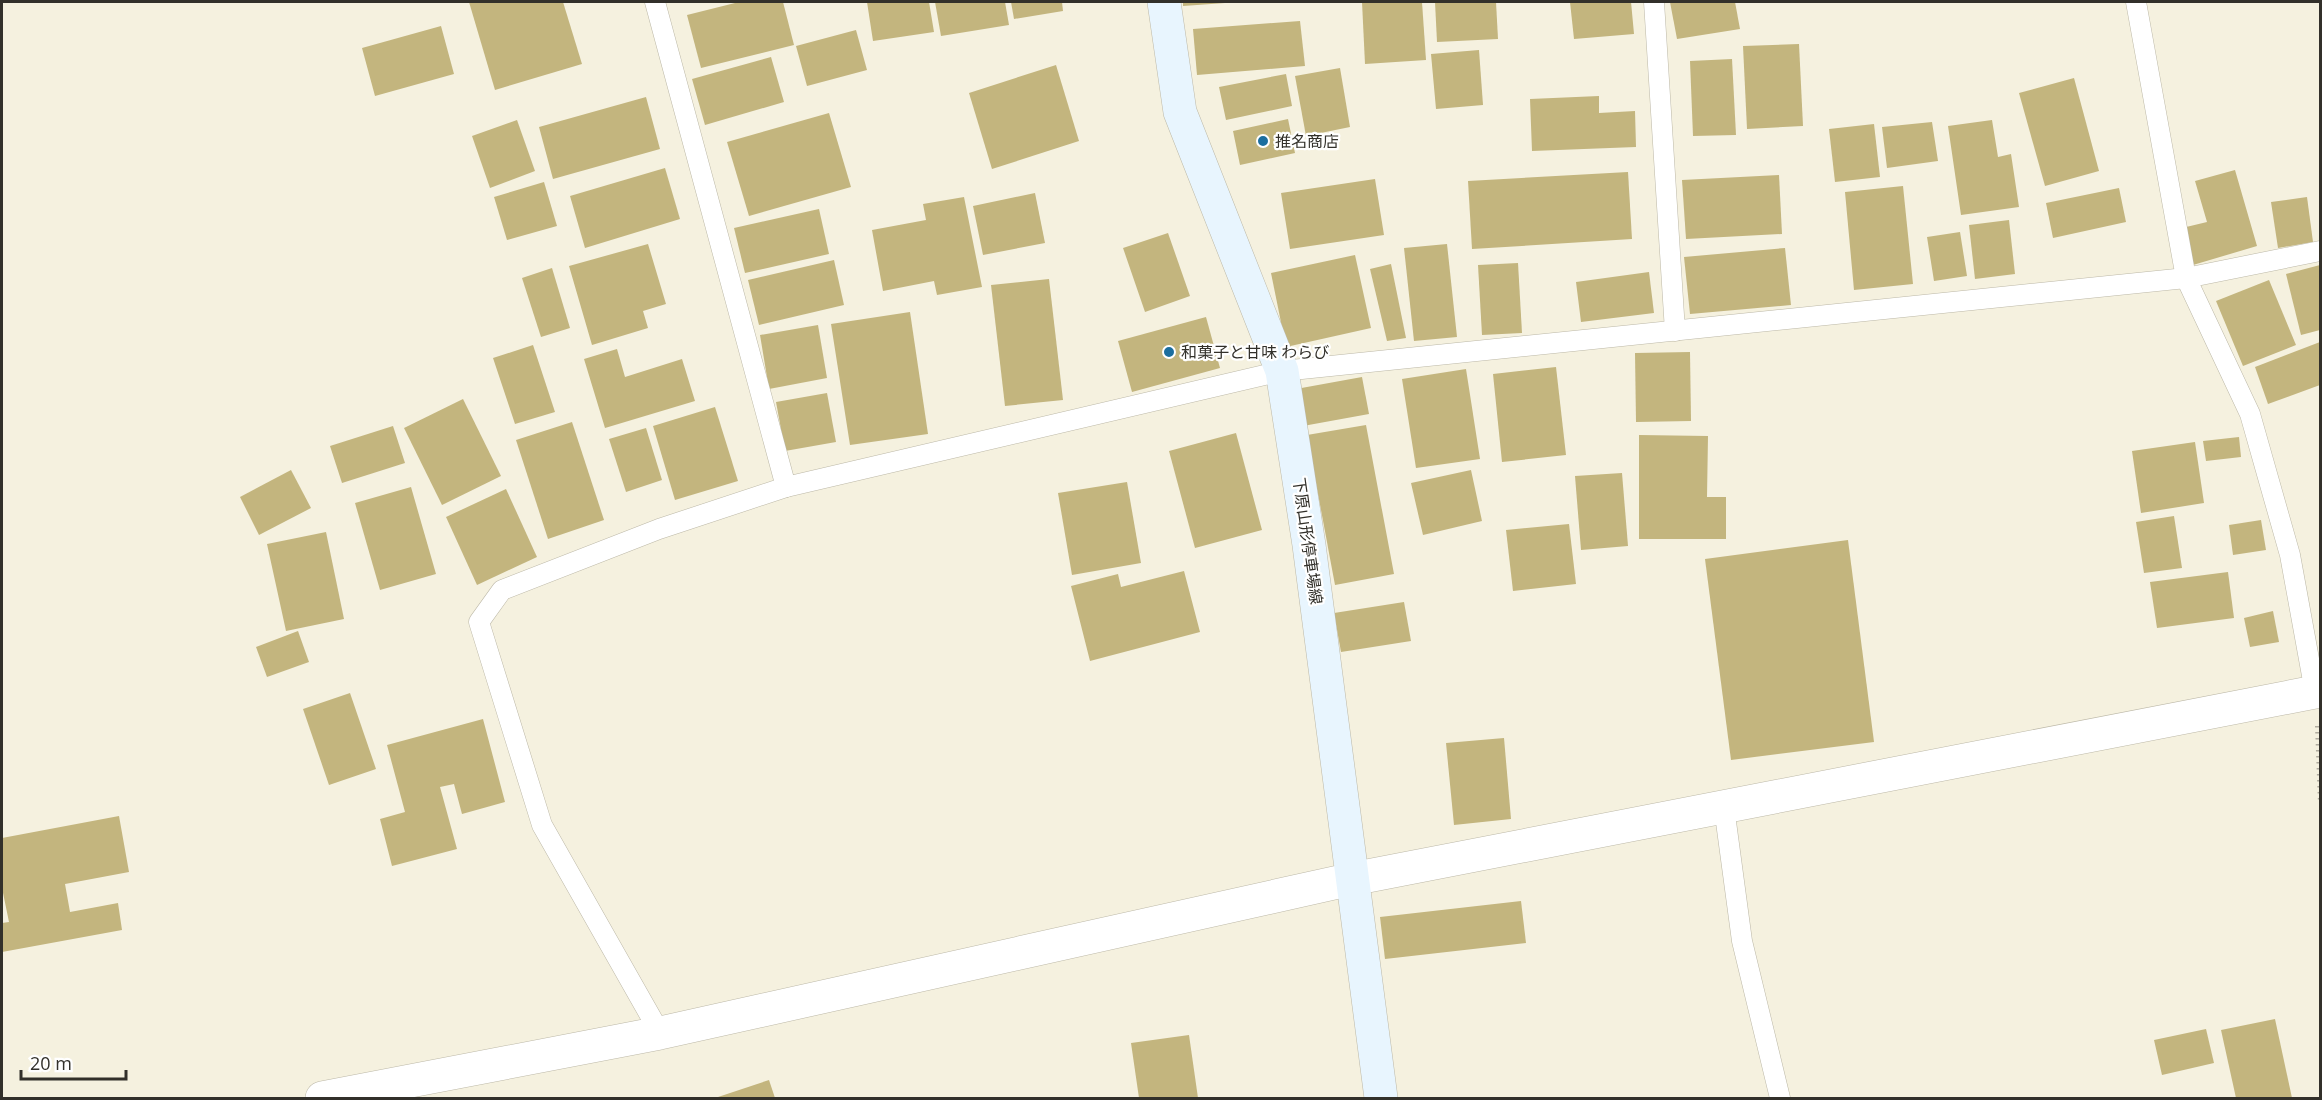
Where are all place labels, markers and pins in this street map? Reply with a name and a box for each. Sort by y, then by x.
place label: 推名商店 [1275,130,1339,152]
marker: 推名商店 [1256,134,1270,148]
place label: 和菓子と甘味 わらび [1181,341,1329,363]
marker: 和菓子と甘味 わらび [1162,345,1176,359]

